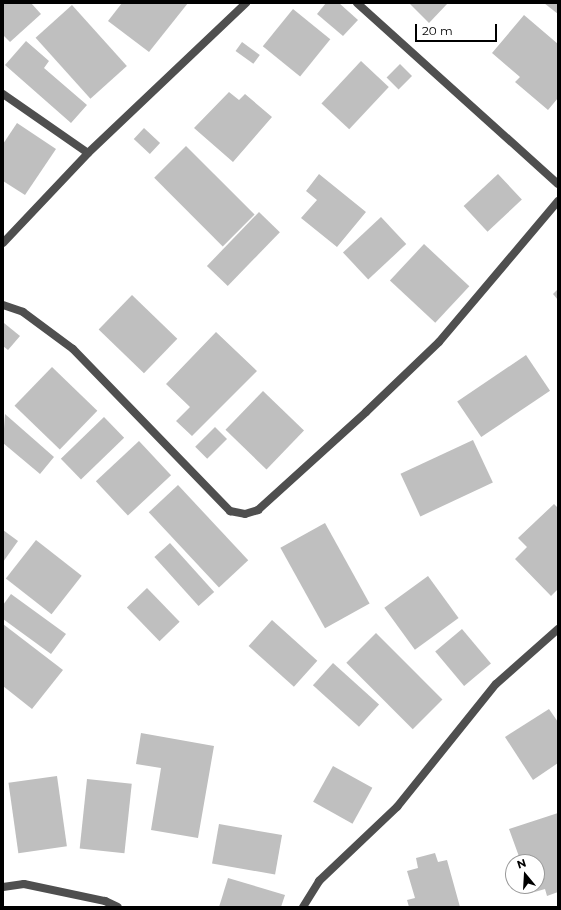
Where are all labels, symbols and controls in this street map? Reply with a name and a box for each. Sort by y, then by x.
scale bar [417,16,499,42]
text: 20 m [422,23,453,38]
north arrow [505,854,545,894]
text: N [515,856,528,872]

